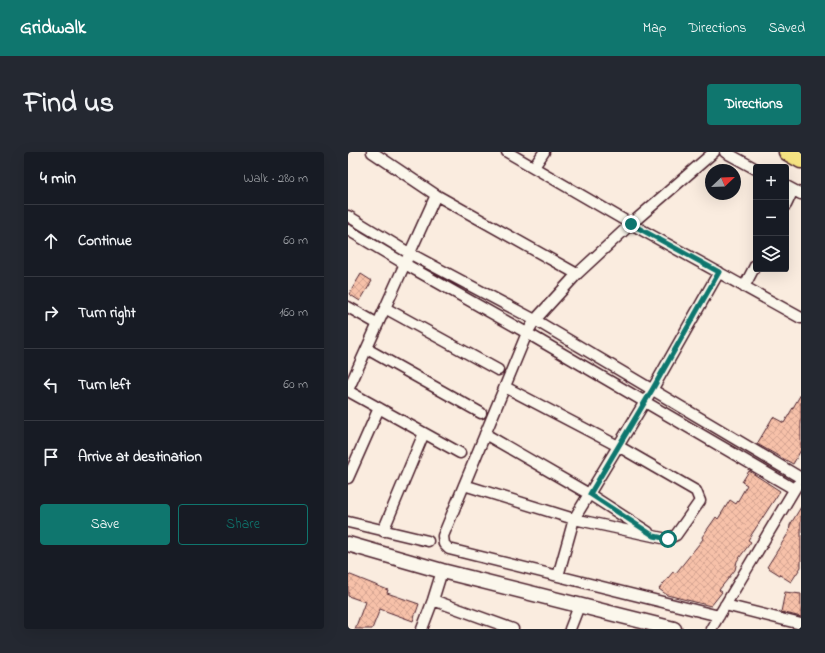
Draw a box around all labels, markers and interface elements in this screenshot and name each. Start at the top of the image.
text: Gridwalk [20,15,86,42]
text: Map [643,18,666,39]
text: Directions [688,18,746,39]
text: Saved [768,18,805,39]
text: Find us [24,84,114,125]
button: Directions [707,84,801,125]
north arrow [705,164,741,200]
map controls [753,164,789,272]
button: + [753,164,789,200]
text: 4 min [40,166,76,191]
text: Walk · 280 m [243,169,308,188]
button: − [753,200,789,236]
route end [622,215,640,233]
icon: ahead [40,230,62,252]
text: Continue [78,230,132,252]
text: 60 m [283,231,308,250]
button: layers [753,236,789,272]
icon: right [40,302,62,324]
text: Turn right [78,302,136,324]
text: 160 m [279,303,308,322]
icon: left [40,374,62,396]
text: Turn left [78,374,131,396]
text: 60 m [283,375,308,394]
icon: arrive [40,446,62,468]
text: Arrive at destination [78,446,202,468]
button: Save [40,504,170,545]
button: Share [178,504,308,545]
route start [659,530,677,548]

